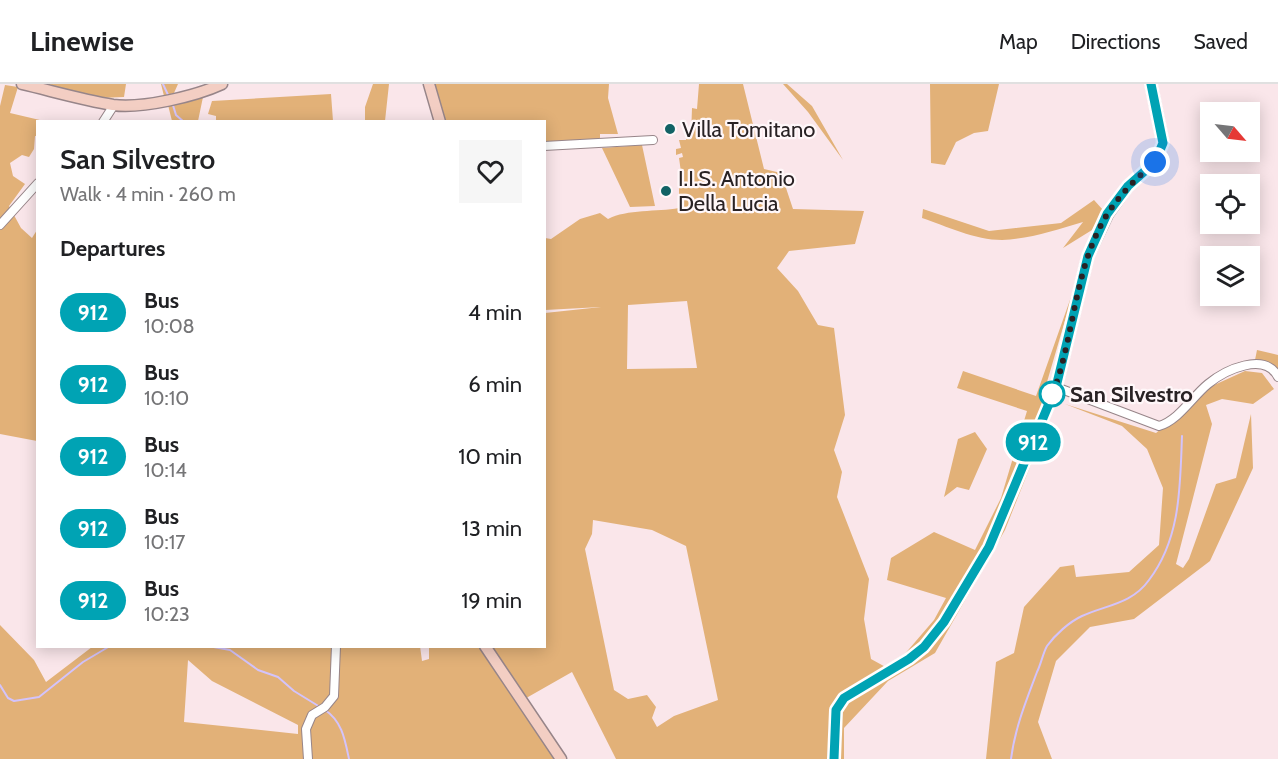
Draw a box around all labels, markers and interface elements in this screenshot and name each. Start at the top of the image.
text: Linewise [30,24,134,58]
text: Map [999,29,1038,54]
text: Directions [1071,29,1160,54]
text: Saved [1193,29,1248,54]
north arrow [1200,102,1260,162]
map controls [1200,102,1260,306]
place label: Villa Tomitano [682,116,815,143]
marker: Villa Tomitano [663,122,677,136]
button: heart [459,140,522,203]
text: San Silvestro [60,142,215,176]
your location [1140,147,1170,177]
place label: I.I.S. Antonio Della Lucia [678,165,795,217]
button: locate [1200,174,1260,234]
text: Walk · 4 min · 260 m [60,182,236,206]
marker: I.I.S. Antonio Della Lucia [659,184,673,198]
text: Departures [60,235,165,262]
button: layers [1200,246,1260,306]
text: Bus [144,287,179,314]
text: 4 min [468,299,522,326]
text: 912 [78,300,108,325]
text: 10:08 [144,314,195,338]
text: Bus [144,359,179,386]
text: 6 min [468,371,522,398]
text: 912 [78,372,108,397]
marker: San Silvestro [1039,381,1065,407]
place label: San Silvestro [1070,381,1193,408]
text: 10:10 [144,386,189,410]
line badge: 912 [998,422,1068,462]
text: 912 [1018,430,1048,455]
text: Bus [144,431,179,458]
text: 10 min [458,443,522,470]
text: 912 [78,444,108,469]
text: 10:14 [144,458,187,482]
text: Bus [144,503,179,530]
text: 13 min [462,515,522,542]
text: 912 [78,516,108,541]
text: 10:17 [144,530,185,554]
text: Bus [144,575,179,602]
text: 19 min [461,587,522,614]
text: 912 [78,588,108,613]
text: 10:23 [144,602,190,626]

